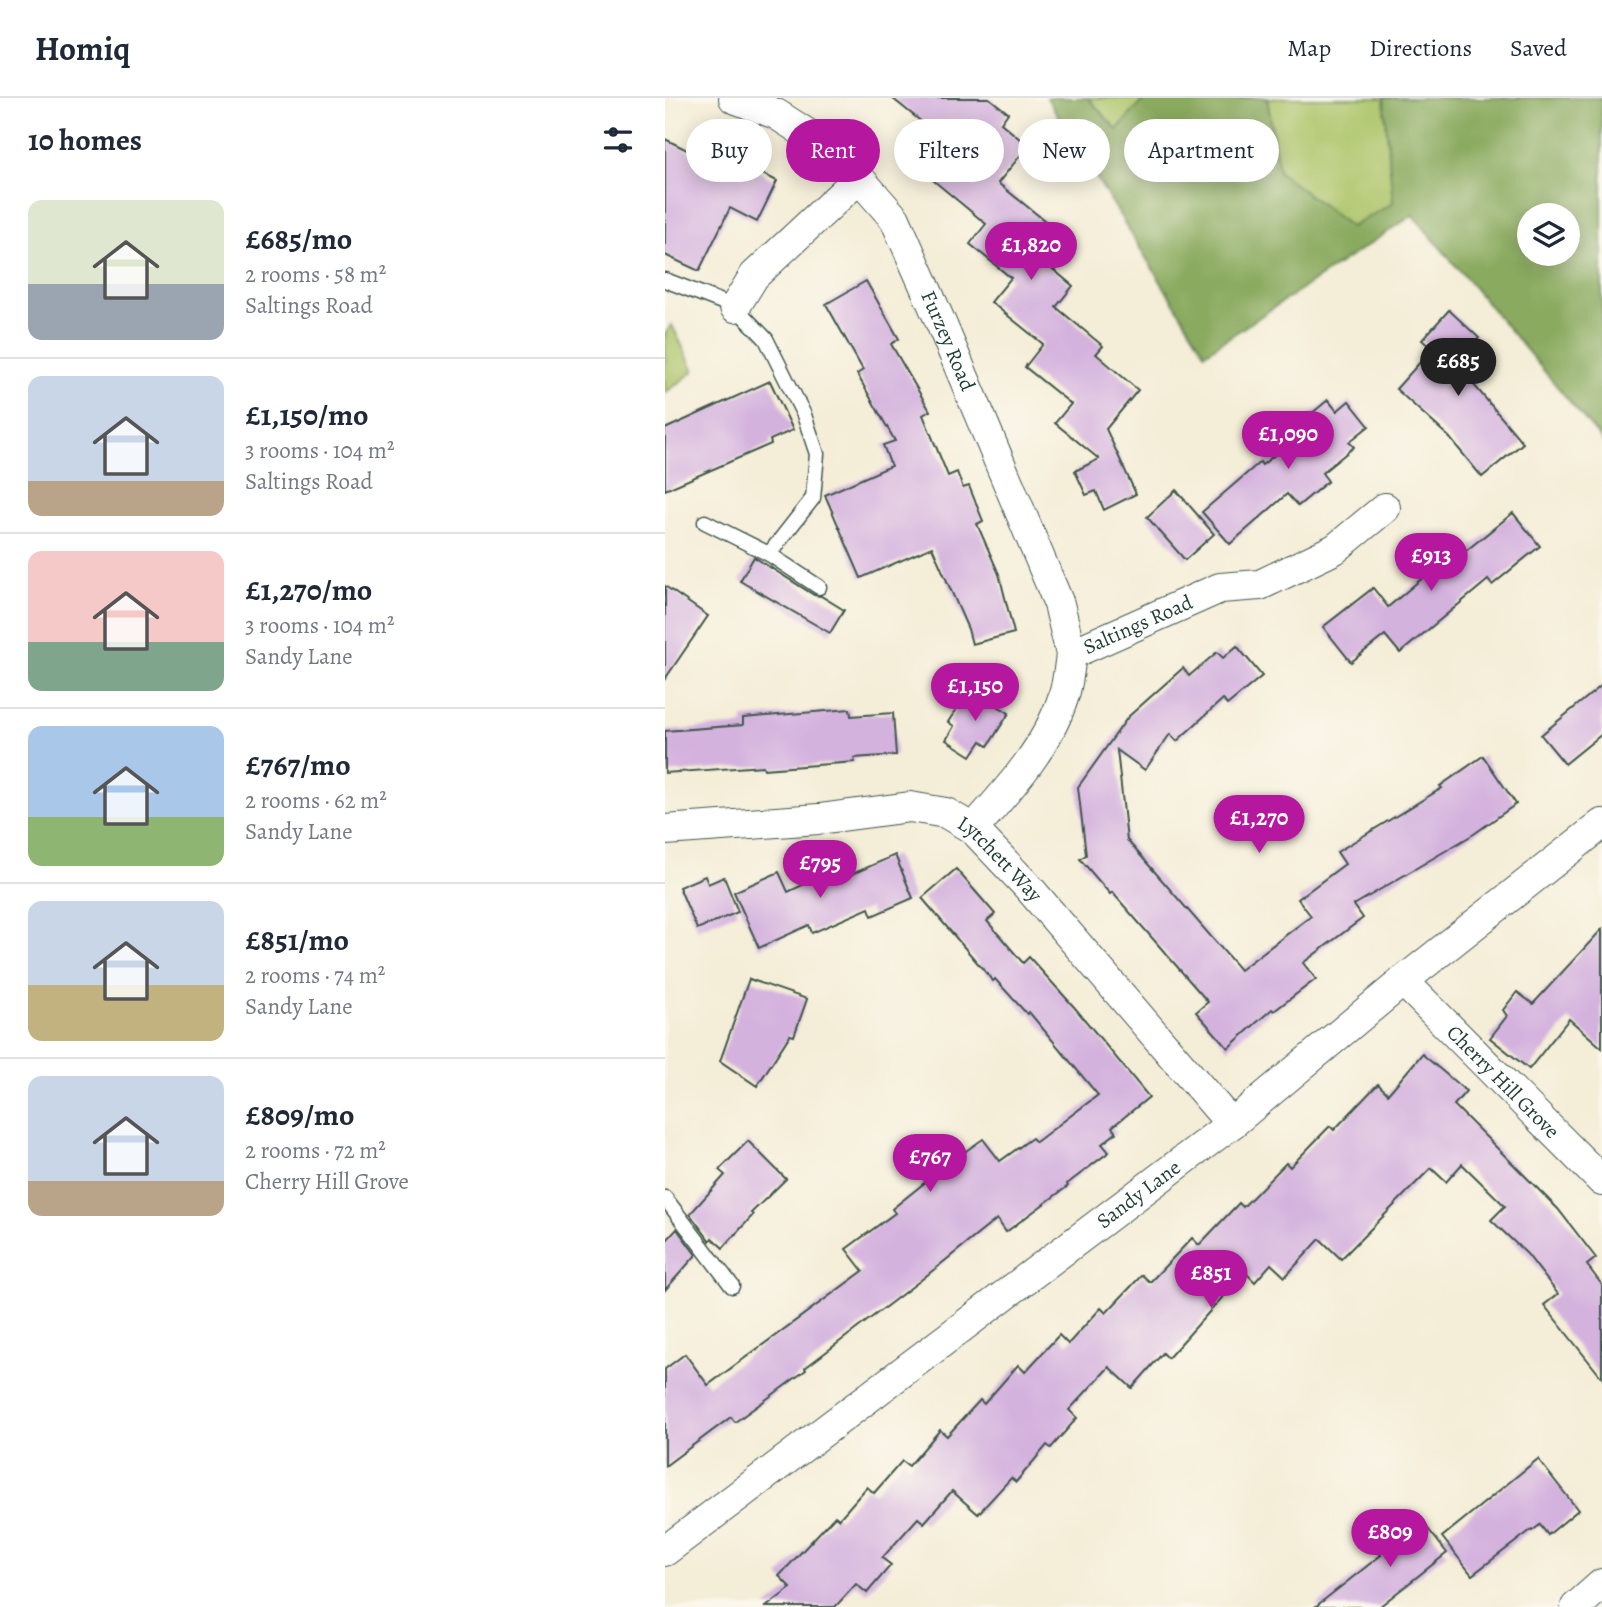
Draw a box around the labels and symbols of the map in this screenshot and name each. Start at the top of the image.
pin: £1,820 [974,222,1088,282]
street label: Furzey Road [914,286,982,396]
pin: £685 [1417,338,1499,398]
pin: £1,090 [1231,412,1345,471]
pin: £913 [1390,533,1472,593]
street label: Saltings Road [1079,588,1198,661]
pin: £1,150 [918,664,1032,723]
pin: £1,270 [1202,796,1316,855]
street label: Lytchett Way [952,809,1049,908]
pin: £795 [779,840,861,900]
street label: Cherry Hill Grove [1440,1019,1566,1145]
pin: £767 [889,1134,971,1194]
street label: Sandy Lane [1091,1153,1186,1235]
pin: £851 [1170,1250,1252,1310]
pin: £809 [1349,1510,1431,1569]

